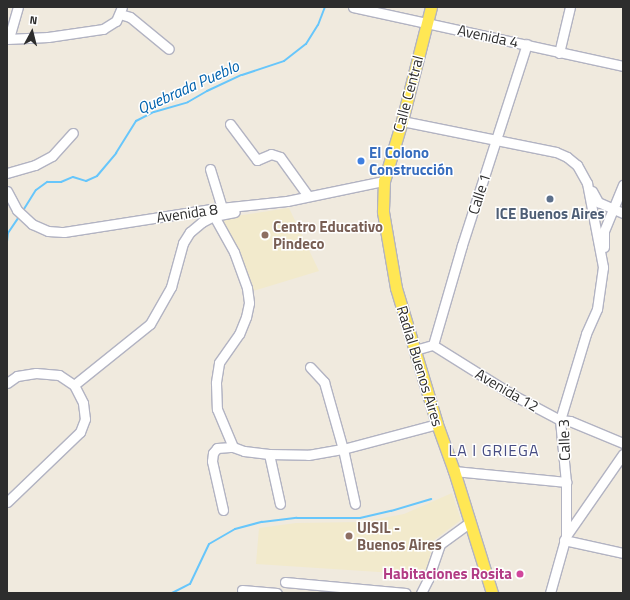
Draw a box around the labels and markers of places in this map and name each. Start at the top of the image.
place label: El Colono Construcción [369,143,453,178]
marker: El Colono Construcción [356,156,366,166]
marker: ICE Buenos Aires [545,194,555,204]
place label: ICE Buenos Aires [496,205,604,223]
place label: Centro Educativo Pindeco [273,217,383,252]
marker: Centro Educativo Pindeco [260,230,270,240]
place label: UISIL - Buenos Aires [357,518,442,553]
marker: UISIL - Buenos Aires [344,531,354,541]
place label: Habitaciones Rosita [383,565,512,583]
marker: Habitaciones Rosita [515,569,525,579]

